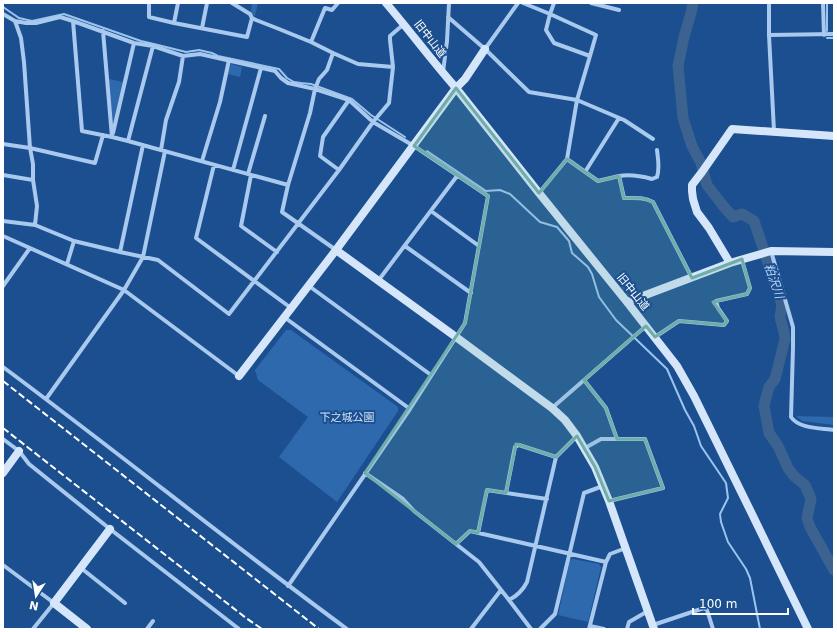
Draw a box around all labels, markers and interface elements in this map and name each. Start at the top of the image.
street label: 旧中山道 [411,18,449,60]
water label: 粕沢川 [762,262,787,302]
street label: 旧中山道 [614,271,652,313]
park label: 下之城公園 [320,411,375,424]
north arrow [16,576,56,616]
scale bar [693,590,788,616]
text: 100 m [699,597,737,611]
text: N [28,598,40,613]

